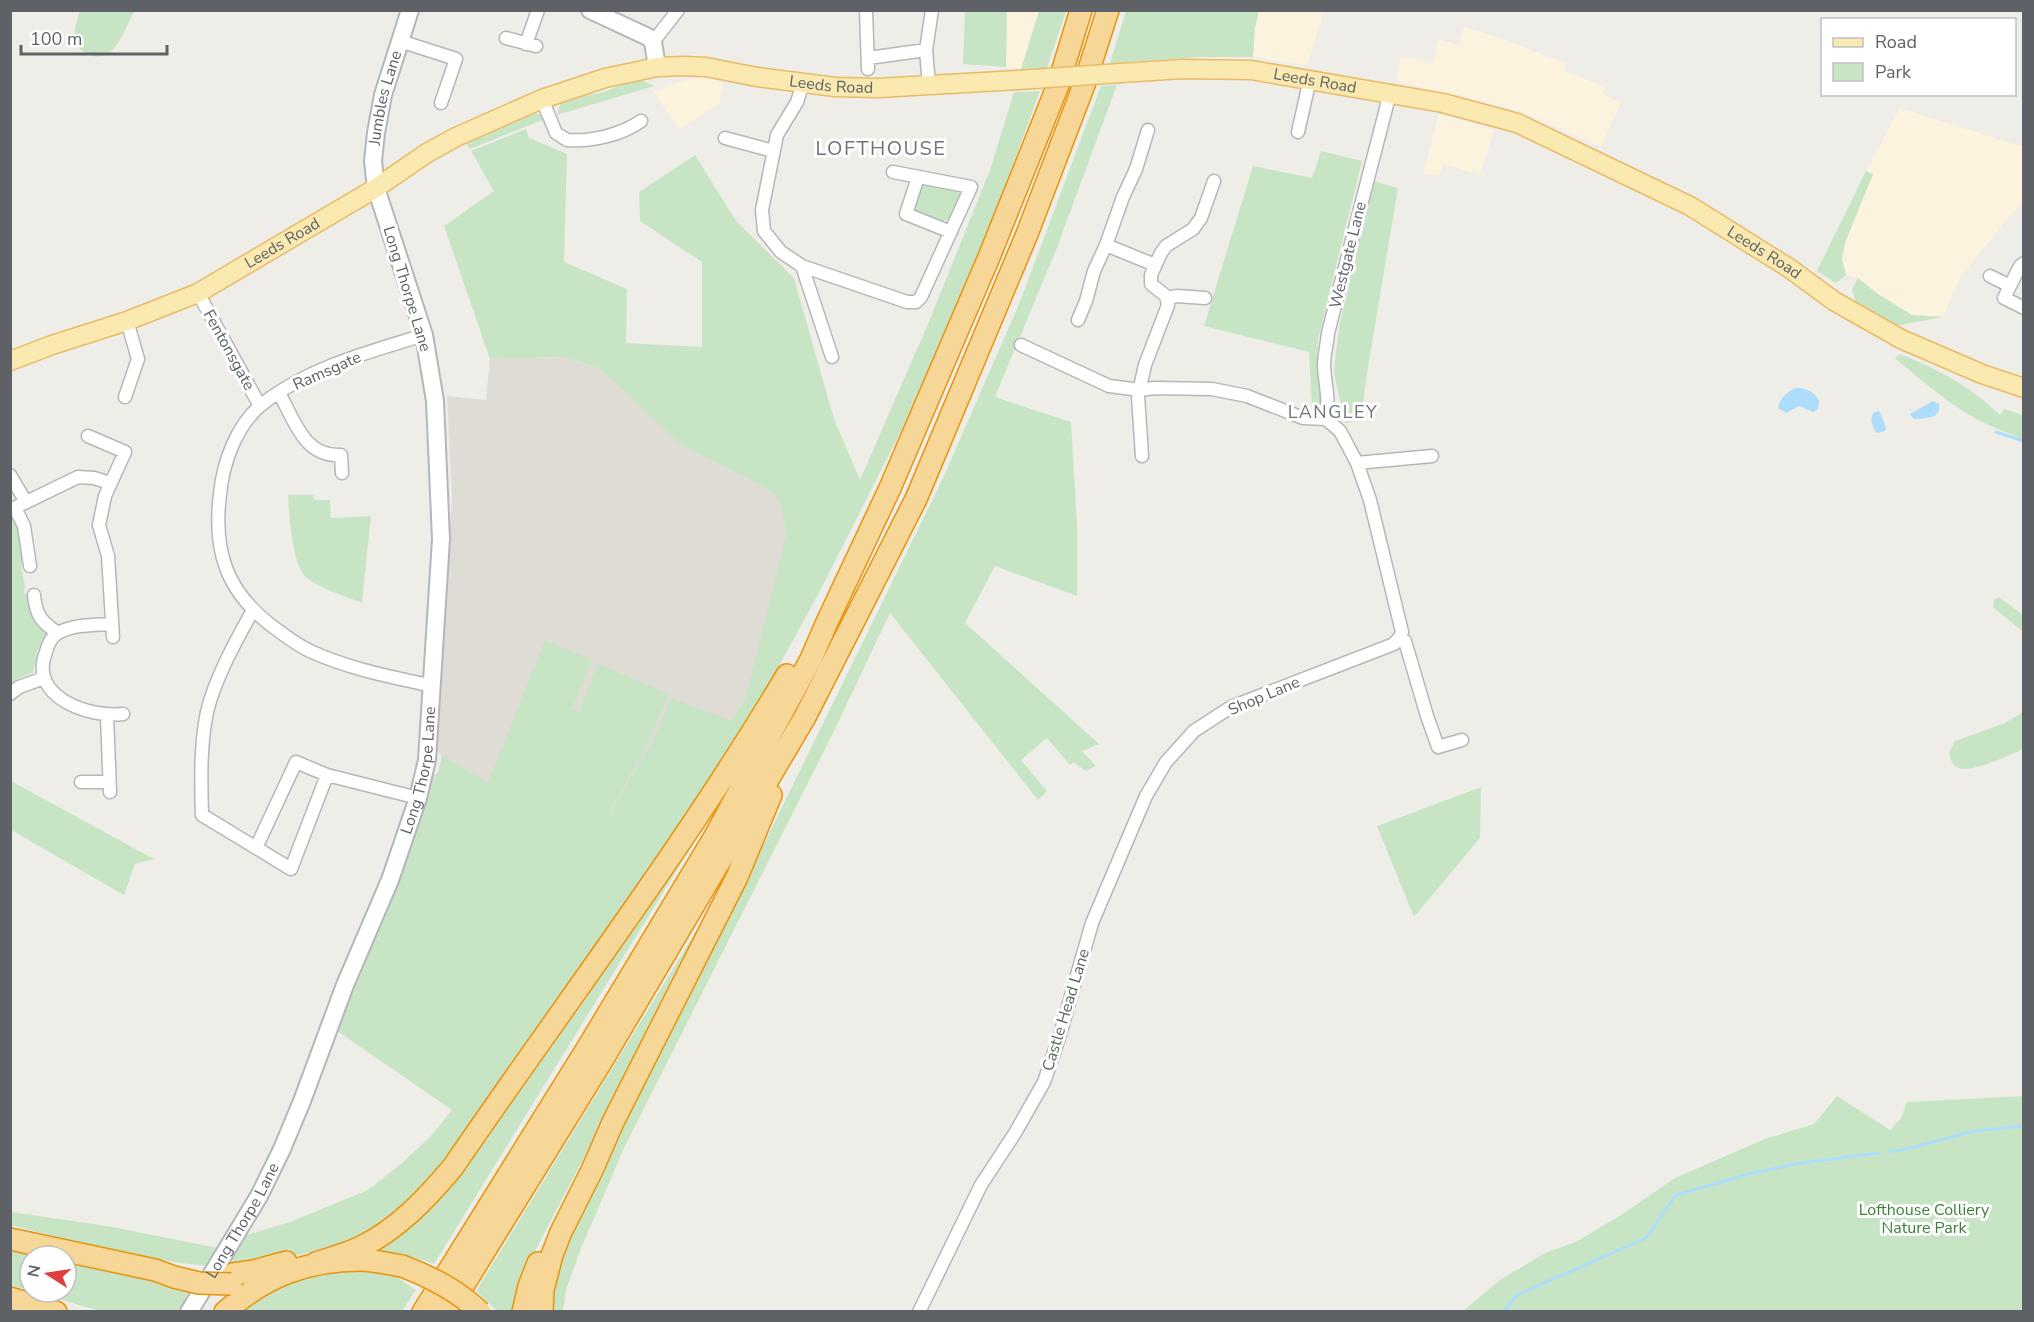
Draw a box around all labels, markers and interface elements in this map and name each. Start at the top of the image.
scale bar [21,18,166,56]
legend [1821,18,2016,96]
text: 100 m [30,27,82,51]
text: Road [1875,30,1917,54]
street label: Jumbles Lane [364,48,407,148]
text: Park [1875,60,1912,84]
street label: Leeds Road [1272,63,1358,99]
street label: Leeds Road [788,70,873,99]
district label: LOFTHOUSE [815,135,947,162]
street label: Westgate Lane [1324,199,1372,311]
street label: Leeds Road [241,212,324,274]
street label: Leeds Road [1723,221,1806,284]
street label: Long Thorpe Lane [377,224,437,354]
street label: Fentonsgate [198,306,260,394]
street label: Ramsgate [289,346,365,396]
district label: LANGLEY [1288,400,1378,424]
street label: Shop Lane [1225,671,1303,721]
street label: Long Thorpe Lane [395,706,441,837]
street label: Castle Head Lane [1037,946,1095,1074]
street label: Long Thorpe Lane [201,1159,285,1283]
park label: Lofthouse Colliery Nature Park [1859,1199,1990,1239]
north arrow [18,1244,78,1304]
text: N [22,1263,46,1279]

